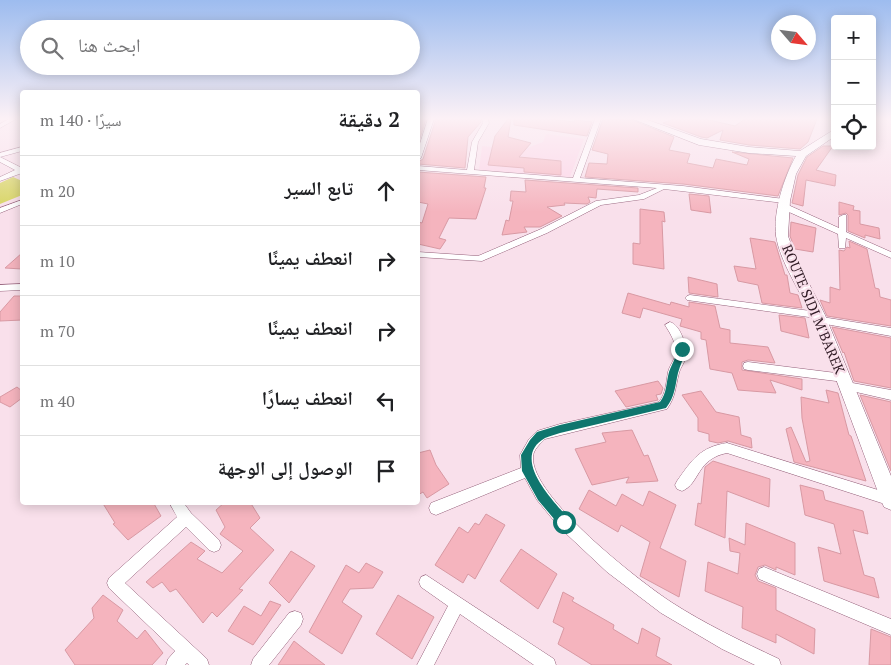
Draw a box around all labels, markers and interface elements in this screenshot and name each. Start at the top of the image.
north arrow [771,15,816,60]
map controls [831,15,876,150]
button: + [831,15,876,60]
search box [20,20,420,75]
text: ابحث هنا [78,32,141,57]
icon: search [38,34,66,62]
button: − [831,60,876,105]
text: 2 دقيقة [338,105,400,133]
button: locate [831,105,876,150]
text: سيرًا · 140 m [40,109,121,131]
text: تابع السير [284,175,353,200]
icon: ahead [372,177,400,205]
text: 20 m [40,180,75,202]
street label: ROUTE SIDI M'BAREK [778,241,850,377]
text: انعطف يمينًا [267,245,353,270]
icon: right [372,247,400,275]
text: 10 m [40,250,75,272]
text: انعطف يمينًا [267,315,353,340]
icon: right [372,317,400,345]
text: 70 m [40,320,75,342]
route end [671,338,694,361]
text: انعطف يسارًا [262,385,353,410]
icon: left [372,387,400,415]
text: 40 m [40,390,75,412]
text: الوصول إلى الوجهة [218,455,353,480]
icon: arrive [372,457,400,485]
route start [553,511,576,534]

